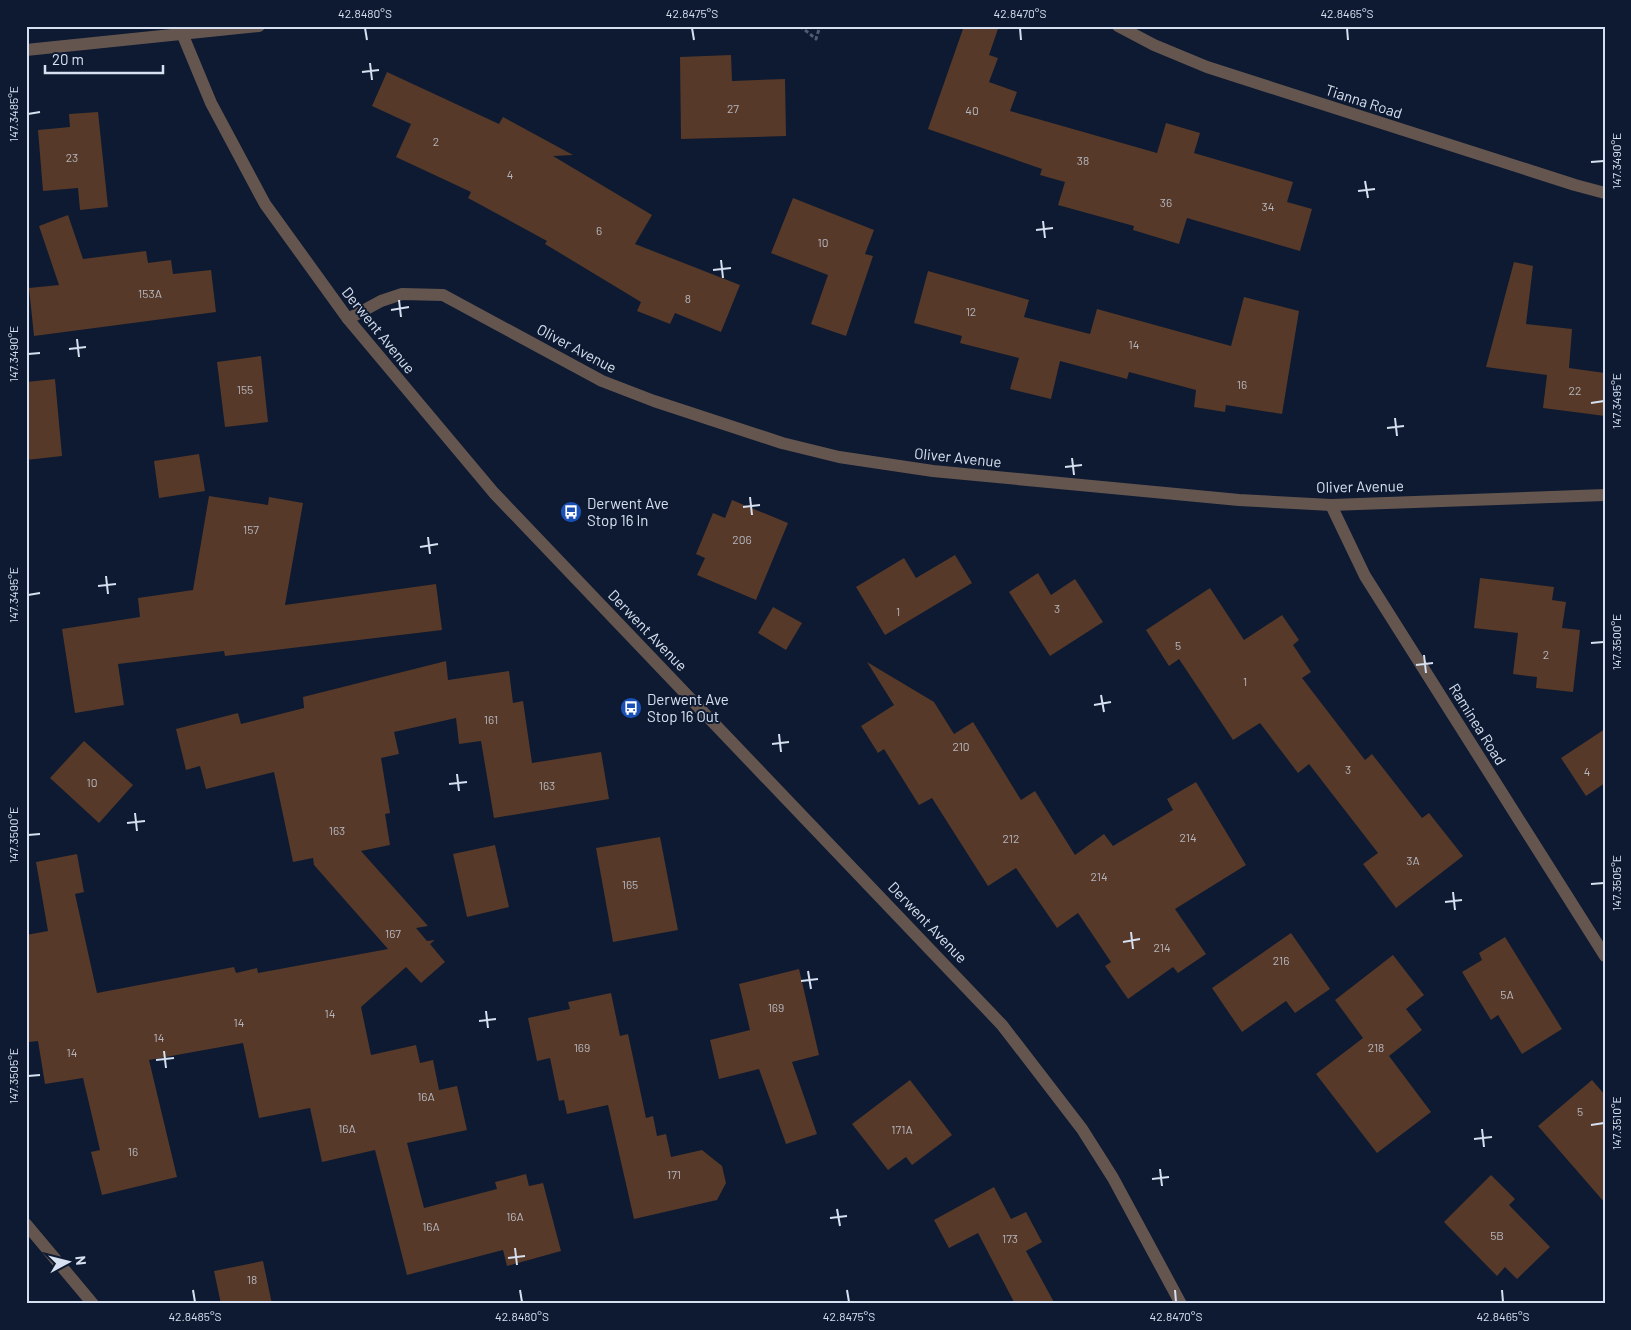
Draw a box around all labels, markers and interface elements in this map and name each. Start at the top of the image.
text: 42.8480°S [338,6,392,20]
text: 42.8475°S [666,6,718,20]
text: 42.8470°S [994,6,1046,20]
text: 42.8465°S [1320,6,1374,20]
scale bar [45,42,162,74]
text: 20 m [52,50,84,68]
street label: Tianna Road [1323,80,1405,122]
text: 147.3485°E [6,86,20,142]
house number: 27 [727,101,739,115]
house number: 40 [965,103,979,117]
text: 147.3490°E [1609,133,1623,189]
house number: 2 [433,134,439,148]
house number: 23 [66,150,78,164]
house number: 38 [1077,153,1089,167]
house number: 4 [507,167,513,181]
house number: 36 [1160,195,1172,209]
house number: 34 [1262,199,1274,213]
house number: 6 [596,223,602,237]
house number: 10 [818,235,828,249]
street label: Derwent Avenue [339,283,419,377]
house number: 153A [138,286,162,300]
house number: 8 [685,291,691,305]
house number: 12 [966,304,976,318]
street label: Oliver Avenue [534,319,620,377]
text: 147.3490°E [6,326,20,382]
house number: 14 [1129,337,1139,351]
text: 147.3495°E [1609,373,1623,429]
house number: 16 [1237,377,1247,391]
house number: 155 [237,382,253,396]
house number: 22 [1569,383,1581,397]
street label: Oliver Avenue [913,443,1003,471]
street label: Oliver Avenue [1316,476,1404,496]
place label: Derwent Ave Stop 16 In [587,494,669,529]
bus stop icon: Derwent Ave Stop 16 In [559,500,583,524]
house number: 157 [243,522,259,536]
house number: 206 [732,532,752,546]
text: 147.3495°E [6,567,20,623]
street label: Derwent Avenue [605,586,691,674]
house number: 3 [1054,601,1060,615]
house number: 1 [896,604,900,618]
text: 147.3500°E [1609,614,1623,670]
house number: 5 [1175,638,1181,652]
house number: 2 [1543,647,1549,661]
house number: 1 [1243,674,1247,688]
street label: Raminea Road [1446,680,1510,768]
place label: Derwent Ave Stop 16 Out [647,690,729,725]
bus stop icon: Derwent Ave Stop 16 Out [619,696,643,720]
house number: 161 [484,712,498,726]
house number: 210 [952,739,970,753]
house number: 3 [1345,762,1351,776]
house number: 4 [1584,764,1590,778]
house number: 10 [87,775,97,789]
house number: 163 [539,778,555,792]
text: 147.3500°E [6,807,20,863]
house number: 163 [329,823,345,837]
house number: 214 [1179,830,1197,844]
house number: 212 [1003,831,1019,845]
house number: 3A [1406,853,1420,867]
text: 147.3505°E [1609,855,1623,911]
house number: 214 [1090,869,1108,883]
house number: 165 [622,877,638,891]
street label: Derwent Avenue [885,878,971,966]
house number: 167 [385,926,401,940]
house number: 214 [1153,940,1171,954]
house number: 216 [1273,953,1289,967]
house number: 5A [1500,987,1514,1001]
house number: 169 [768,1000,784,1014]
house number: 14 [325,1006,335,1020]
house number: 14 [234,1015,244,1029]
house number: 14 [154,1030,164,1044]
house number: 169 [574,1040,590,1054]
house number: 218 [1368,1040,1384,1054]
house number: 14 [67,1045,77,1059]
text: 147.3505°E [6,1048,20,1104]
house number: 16A [417,1089,435,1103]
text: 147.3510°E [1609,1096,1623,1150]
house number: 5 [1577,1104,1583,1118]
house number: 16A [338,1121,356,1135]
house number: 171A [891,1122,913,1136]
house number: 16 [128,1144,138,1158]
house number: 171 [667,1167,681,1181]
house number: 16A [506,1209,524,1223]
house number: 16A [422,1219,440,1233]
house number: 5B [1490,1228,1504,1242]
house number: 173 [1002,1231,1018,1245]
north arrow [42,1238,92,1288]
text: N [72,1255,90,1266]
house number: 18 [247,1272,257,1286]
text: 42.8485°S [168,1309,222,1323]
text: 42.8480°S [495,1309,549,1323]
text: 42.8475°S [823,1309,875,1323]
text: 42.8470°S [1150,1309,1202,1323]
text: 42.8465°S [1476,1309,1530,1323]

